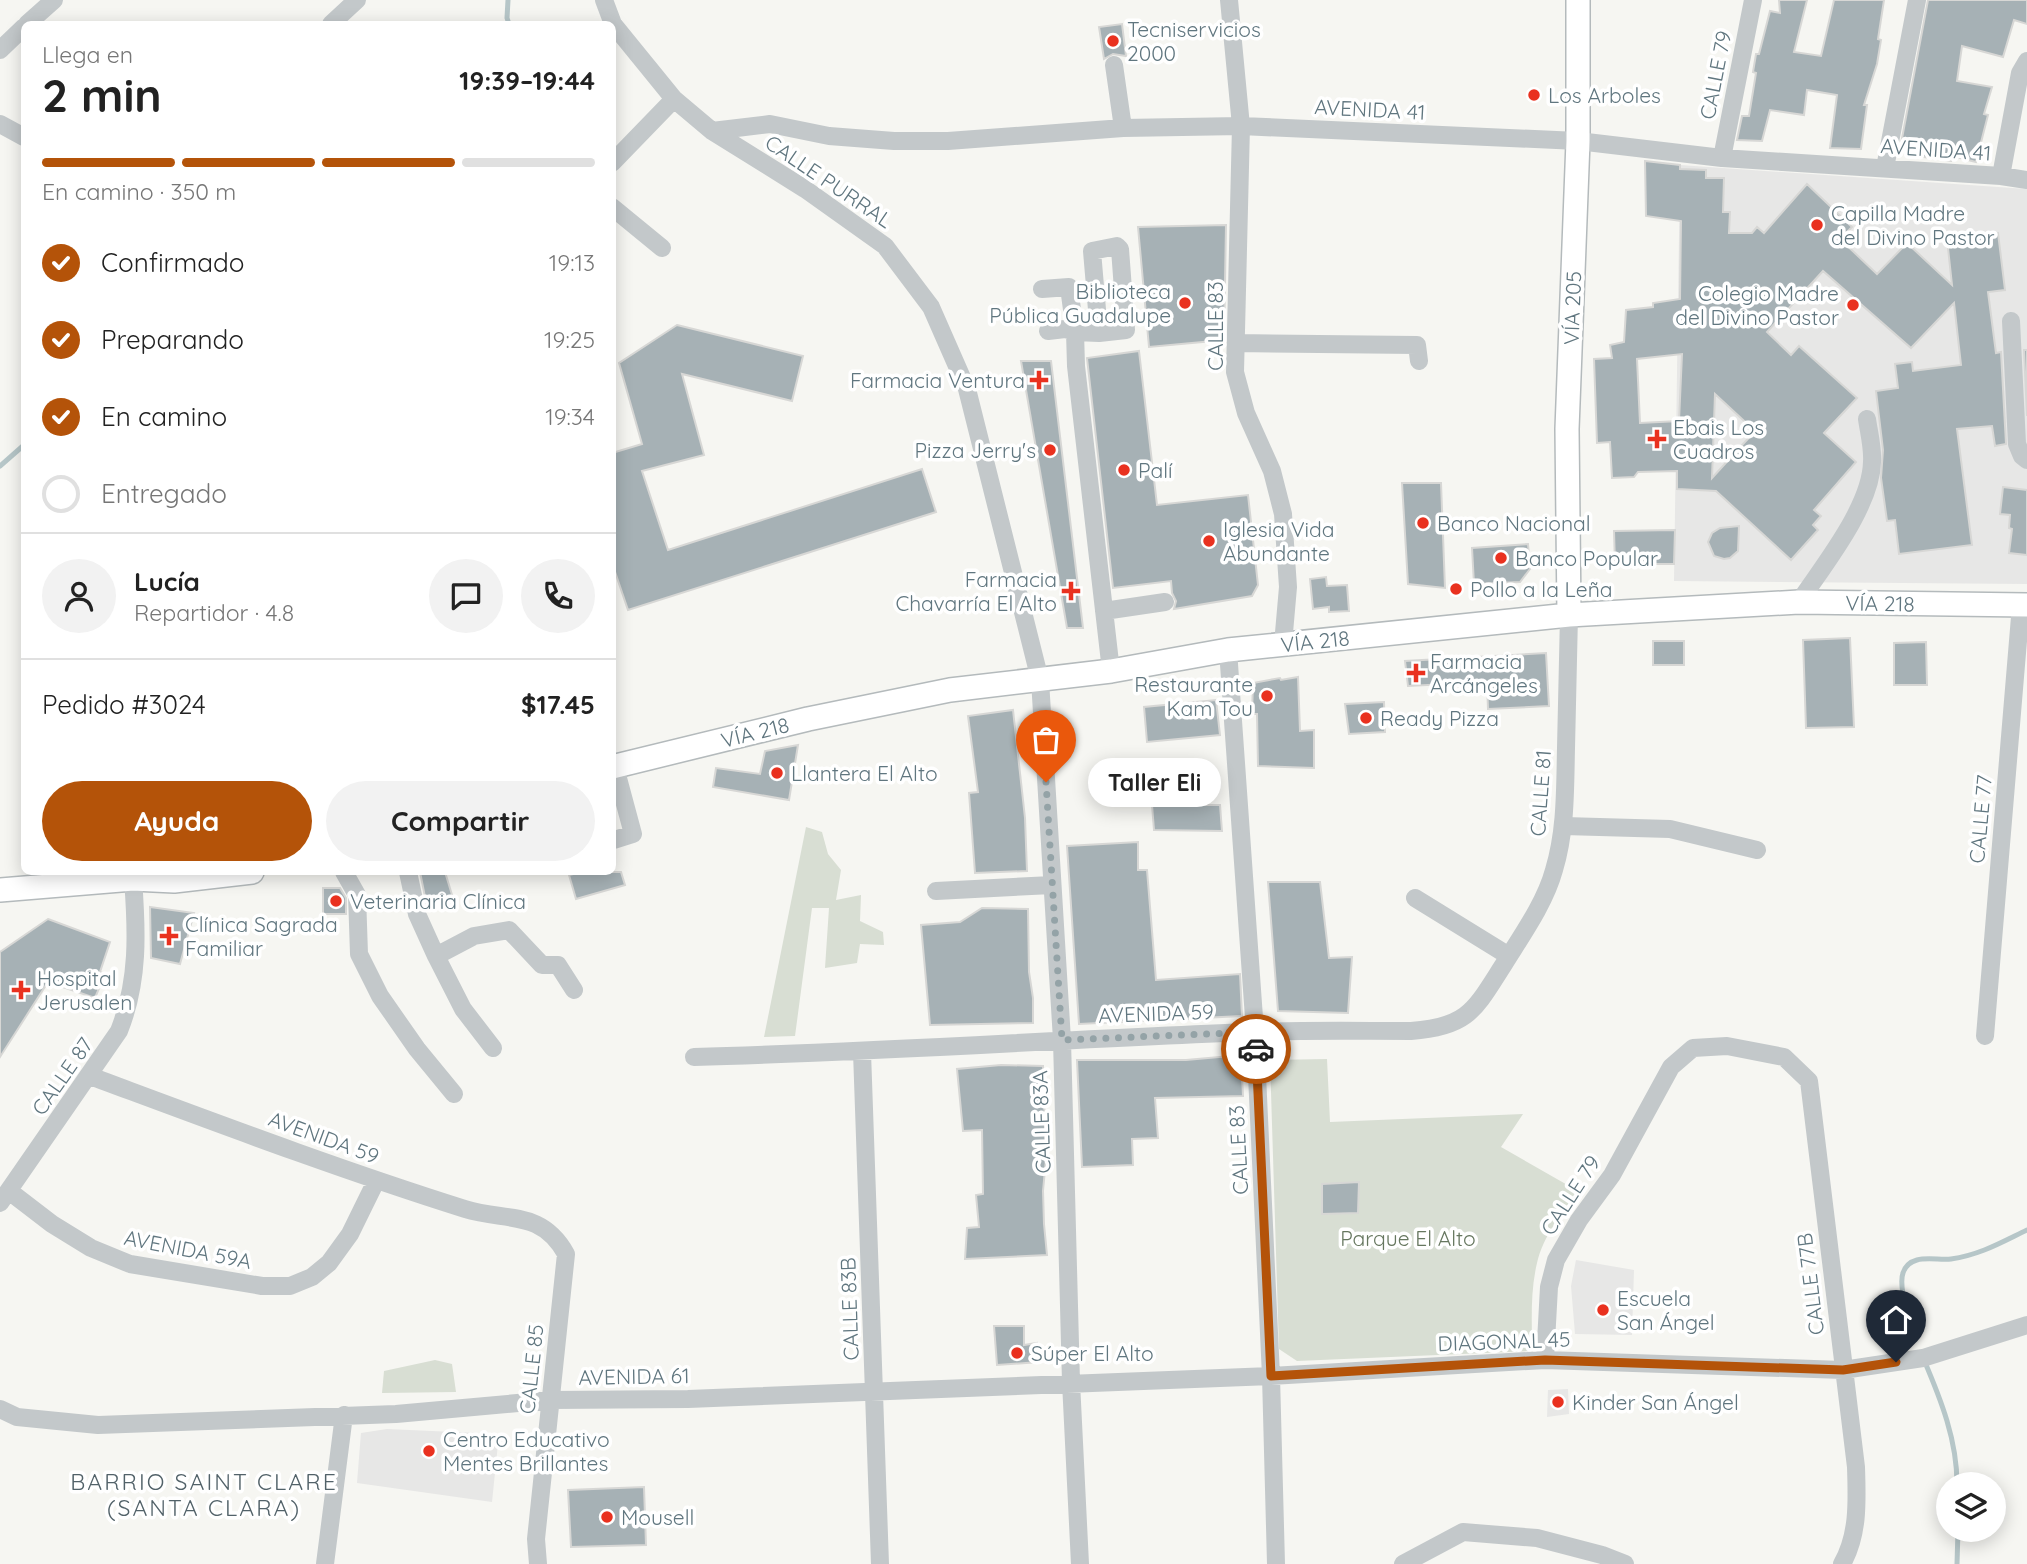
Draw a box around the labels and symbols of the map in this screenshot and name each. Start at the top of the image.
place label: Tecniservicios 2000 [1127,16,1261,66]
street label: CALLE 79 [1694,28,1736,122]
marker: Tecniservicios 2000 [1105,33,1121,49]
place label: Los Arboles [1548,82,1661,108]
marker: Los Arboles [1526,87,1542,103]
street label: AVENIDA 41 [1314,93,1426,125]
street label: CALLE PURRAL [761,129,897,233]
street label: AVENIDA 41 [1880,132,1992,166]
place label: Capilla Madre del Divino Pastor [1831,200,1995,250]
marker: Capilla Madre del Divino Pastor [1809,217,1825,233]
street label: VÍA 205 [1558,271,1586,345]
place label: Biblioteca Pública Guadalupe [989,278,1171,328]
place label: Colegio Madre del Divino Pastor [1675,280,1839,330]
street label: CALLE 83 [1202,281,1228,371]
marker: Biblioteca Pública Guadalupe [1177,295,1193,311]
marker: Colegio Madre del Divino Pastor [1845,297,1861,313]
place label: Farmacia Ventura [850,367,1025,393]
marker: Farmacia Ventura [1031,372,1047,388]
place label: Ebais Los Cuadros [1673,414,1764,464]
marker: Ebais Los Cuadros [1647,429,1667,449]
place label: Pizza Jerry's [915,437,1036,463]
marker: Pizza Jerry's [1042,442,1058,458]
place label: Palí [1138,457,1173,483]
marker: Palí [1116,462,1132,478]
place label: Banco Nacional [1437,510,1591,536]
marker: Banco Nacional [1415,515,1431,531]
place label: Iglesia Vida Abundante [1223,516,1335,566]
marker: Iglesia Vida Abundante [1201,533,1217,549]
place label: Banco Popular [1515,545,1658,571]
marker: Banco Popular [1493,550,1509,566]
place label: Farmacia Chavarría El Alto [895,566,1057,616]
place label: Pollo a la Leña [1470,576,1613,602]
marker: Pollo a la Leña [1448,581,1464,597]
marker: Farmacia Chavarría El Alto [1063,583,1079,599]
street label: VÍA 218 [1845,589,1915,617]
street label: VÍA 218 [1279,624,1351,658]
place label: Farmacia Arcángeles [1430,648,1538,698]
marker: Farmacia Arcángeles [1408,665,1424,681]
place label: Restaurante Kam Tou [1134,671,1253,721]
marker: Restaurante Kam Tou [1259,688,1275,704]
place label: Ready Pizza [1380,705,1499,731]
pin [1016,710,1076,782]
marker: Ready Pizza [1358,710,1374,726]
street label: VÍA 218 [718,711,792,753]
street label: CALLE 81 [1524,749,1556,837]
callout: Taller Eli [1088,758,1221,806]
place label: Llantera El Alto [791,760,938,786]
marker: Llantera El Alto [769,765,785,781]
street label: CALLE 77 [1963,773,1997,864]
place label: Veterinaria Clínica [350,888,526,914]
marker: Veterinaria Clínica [328,893,344,909]
place label: Clínica Sagrada Familiar [185,911,338,961]
marker: Clínica Sagrada Familiar [159,926,179,946]
place label: Hospital Jerusalen [37,965,132,1015]
marker: Hospital Jerusalen [11,980,31,1000]
street label: AVENIDA 59 [1098,998,1214,1028]
courier [1221,1014,1291,1084]
street label: CALLE 87 [26,1032,98,1120]
street label: CALLE 83A [1026,1070,1056,1174]
street label: AVENIDA 59 [265,1105,383,1169]
street label: CALLE 83 [1223,1105,1253,1195]
street label: CALLE 79 [1535,1150,1605,1240]
street label: AVENIDA 59A [122,1224,254,1274]
park label: Parque El Alto [1340,1225,1476,1251]
street label: CALLE 77B [1791,1232,1829,1336]
street label: CALLE 83B [834,1257,864,1361]
place label: Escuela San Ángel [1617,1285,1715,1335]
pin [1866,1290,1926,1362]
marker: Escuela San Ángel [1595,1302,1611,1318]
street label: CALLE 85 [513,1323,549,1415]
street label: DIAGONAL 45 [1437,1326,1571,1356]
place label: Súper El Alto [1031,1340,1154,1366]
marker: Súper El Alto [1009,1345,1025,1361]
street label: AVENIDA 61 [578,1362,690,1390]
place label: Kinder San Ángel [1572,1389,1739,1415]
marker: Kinder San Ángel [1550,1394,1566,1410]
place label: Centro Educativo Mentes Brillantes [443,1426,610,1476]
marker: Centro Educativo Mentes Brillantes [421,1443,437,1459]
district label: BARRIO SAINT CLARE (SANTA CLARA) [70,1467,338,1522]
place label: Mousell [621,1504,694,1530]
marker: Mousell [599,1509,615,1525]

